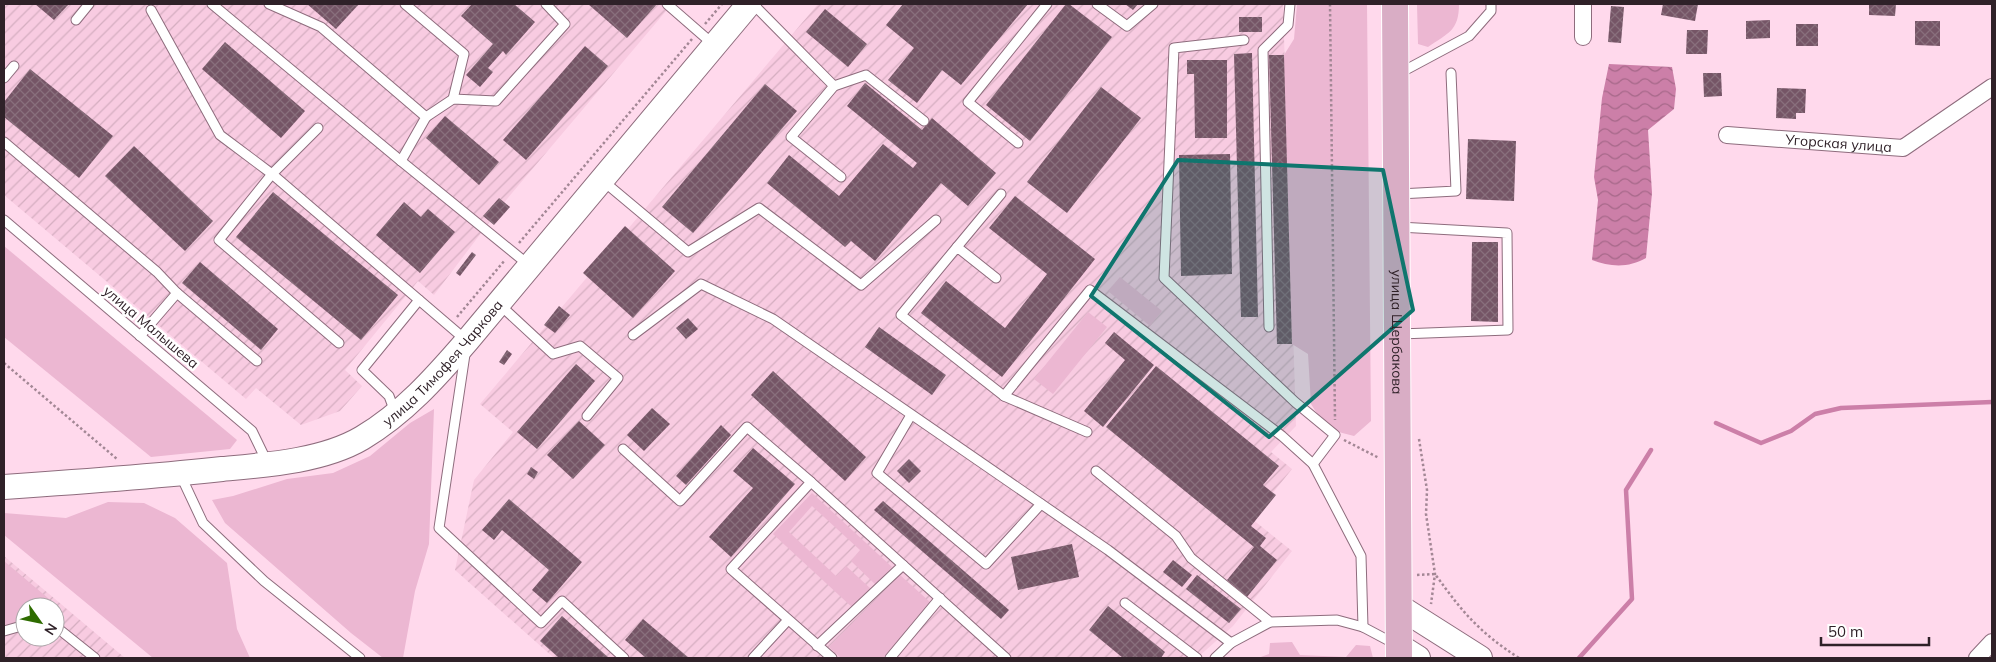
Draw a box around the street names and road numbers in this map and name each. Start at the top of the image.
street label: Угорская улица [1784,130,1893,156]
street label: улица Щербакова [1388,269,1406,395]
street label: улица Малышева [100,282,202,372]
street label: улица Тимофея Чаркова [379,296,506,430]

